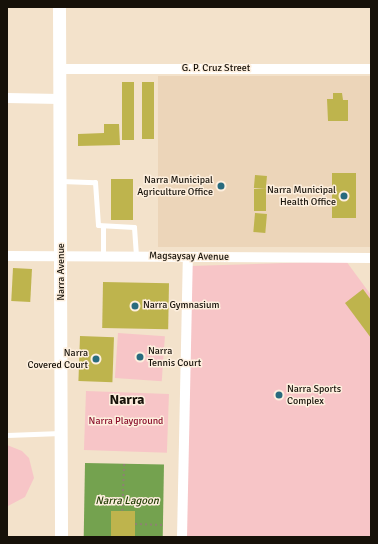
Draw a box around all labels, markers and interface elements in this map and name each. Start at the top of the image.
street label: G. P. Cruz Street [182,63,250,75]
place label: Narra Municipal Agriculture Office [137,174,213,198]
marker: Narra Municipal Agriculture Office [216,181,226,191]
place label: Narra Municipal Health Office [267,184,336,208]
marker: Narra Municipal Health Office [339,191,349,201]
street label: Narra Avenue [56,243,68,301]
street label: Magsaysay Avenue [149,250,229,264]
place label: Narra Gymnasium [143,300,220,312]
marker: Narra Gymnasium [130,301,140,311]
place label: Narra Tennis Court [148,345,201,368]
place label: Narra Covered Court [27,347,88,370]
marker: Narra Tennis Court [135,352,145,362]
marker: Narra Covered Court [91,354,101,364]
place label: Narra Sports Complex [287,383,341,406]
marker: Narra Sports Complex [274,390,284,400]
district label: Narra [109,392,145,408]
park label: Narra Playground [89,416,163,428]
water label: Narra Lagoon [95,494,159,508]

